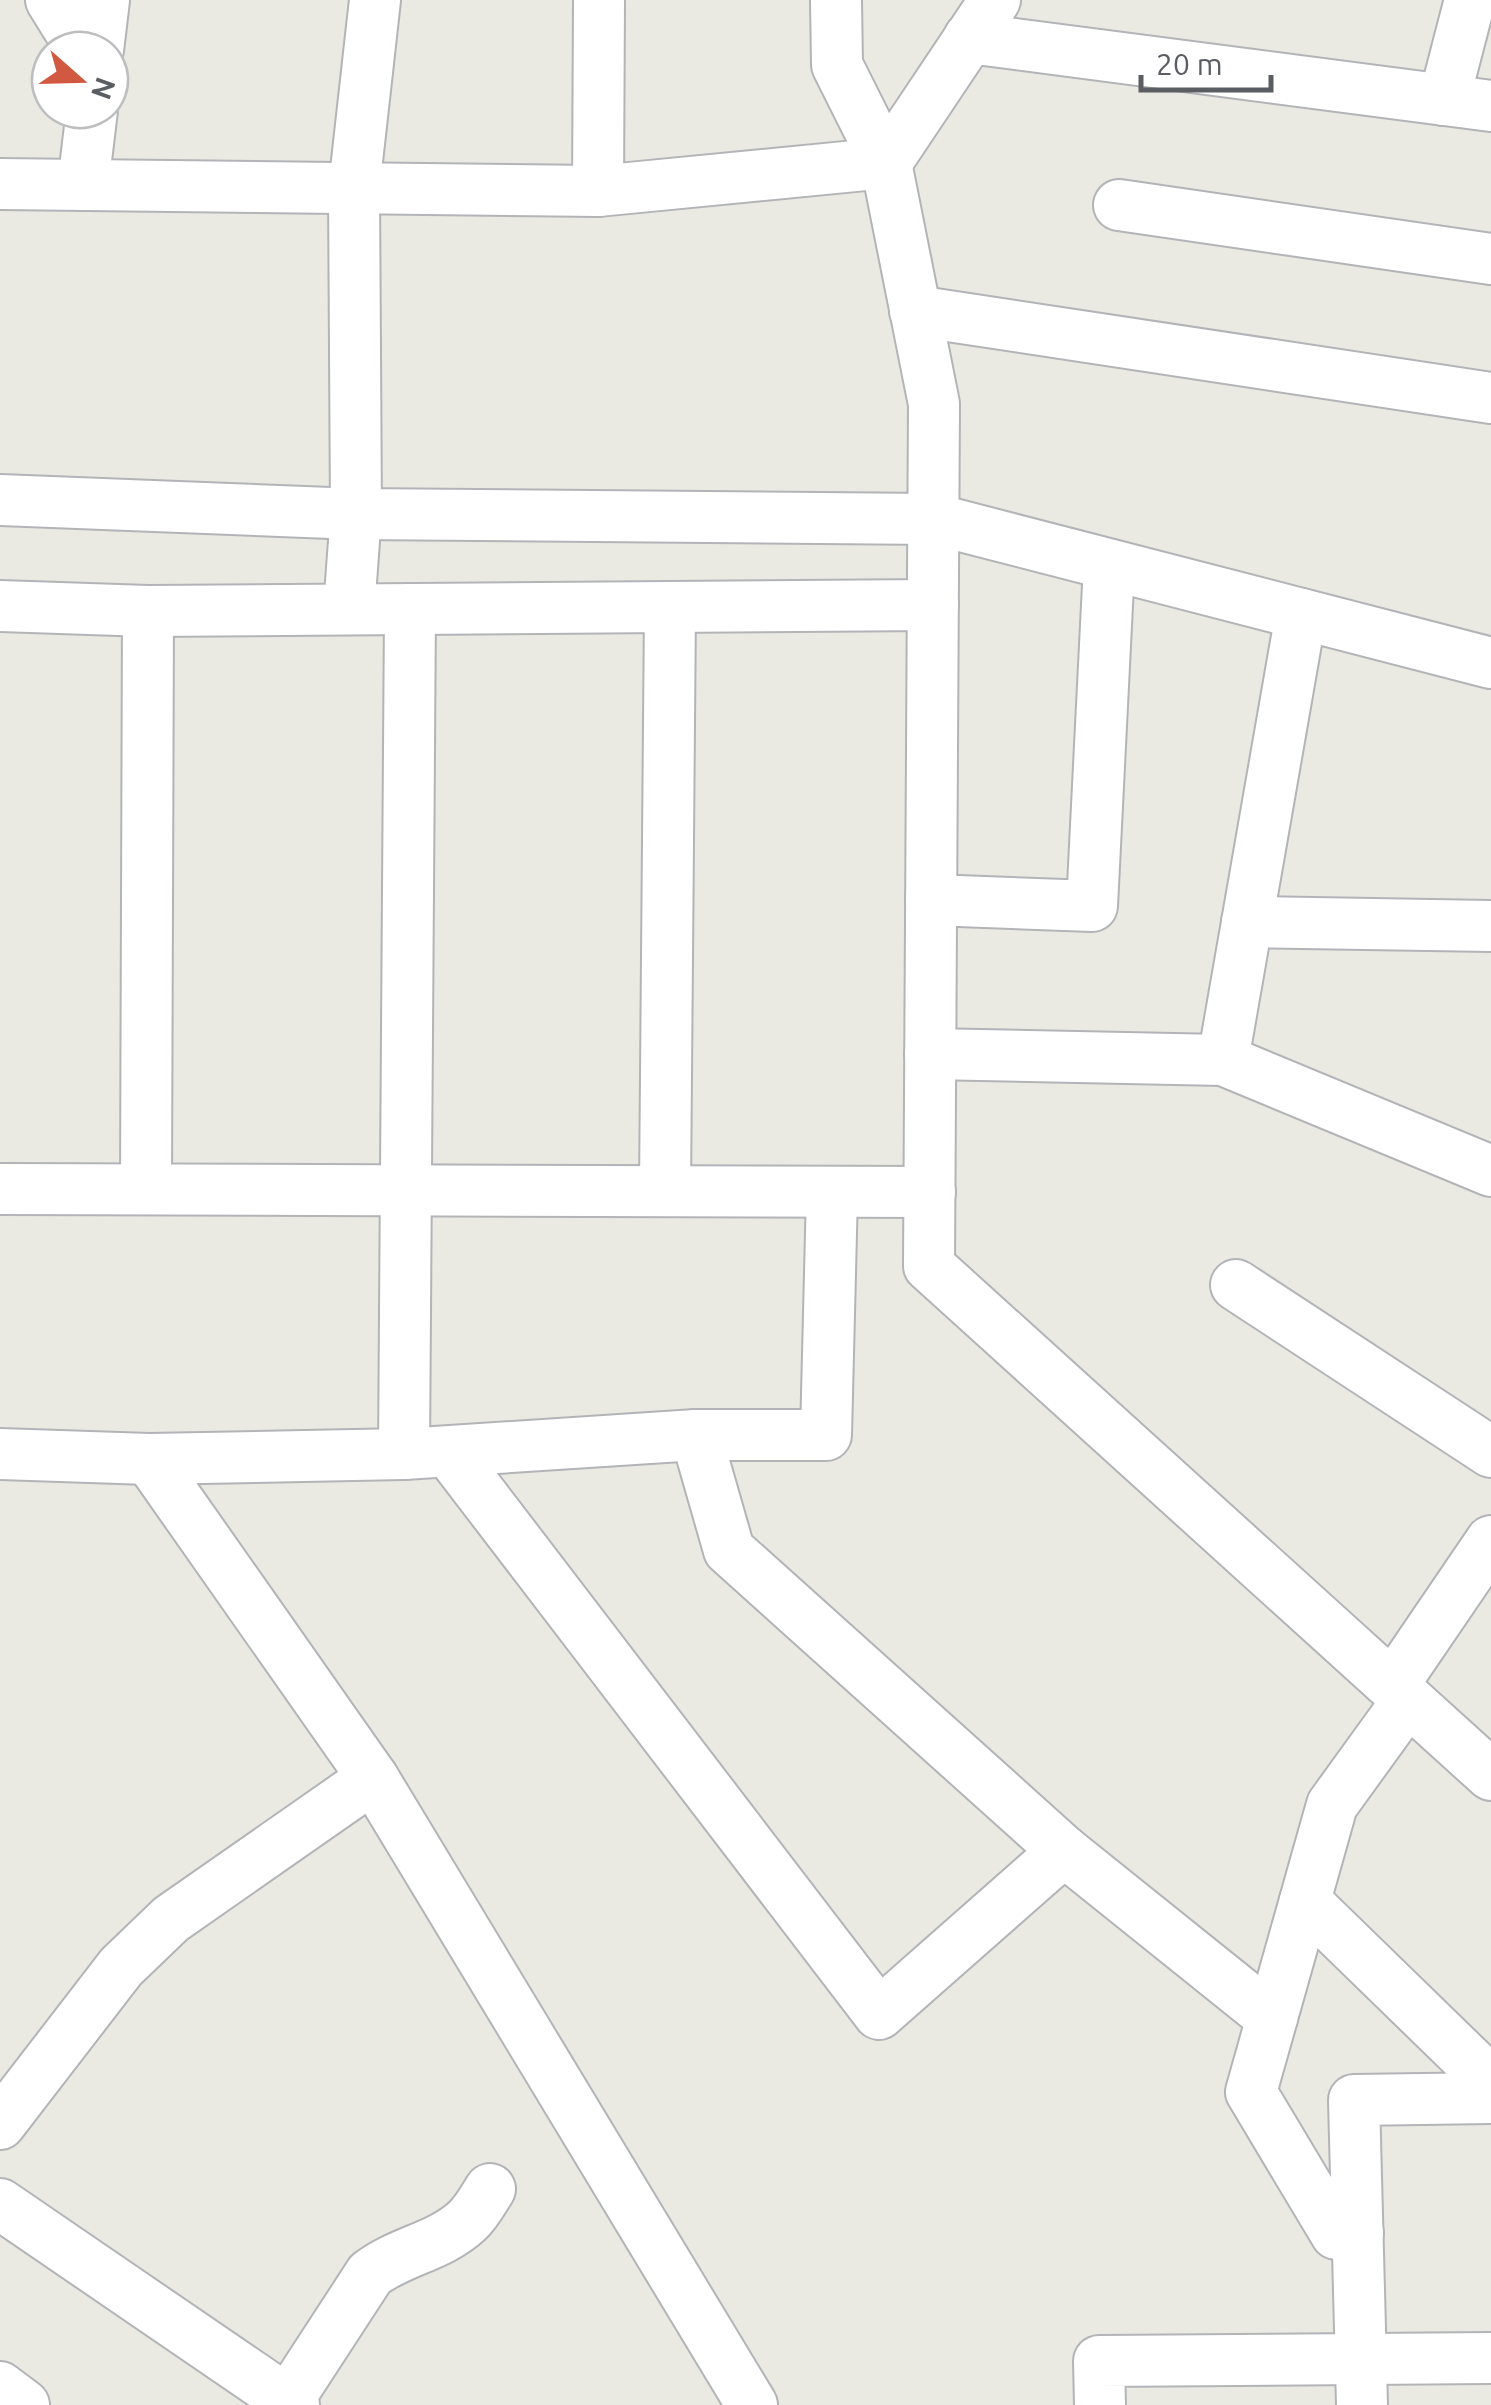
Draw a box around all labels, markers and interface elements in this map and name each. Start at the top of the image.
north arrow [30,30,130,130]
scale bar [1141,30,1271,92]
text: 20 m [1156,47,1223,81]
text: N [86,74,122,104]

